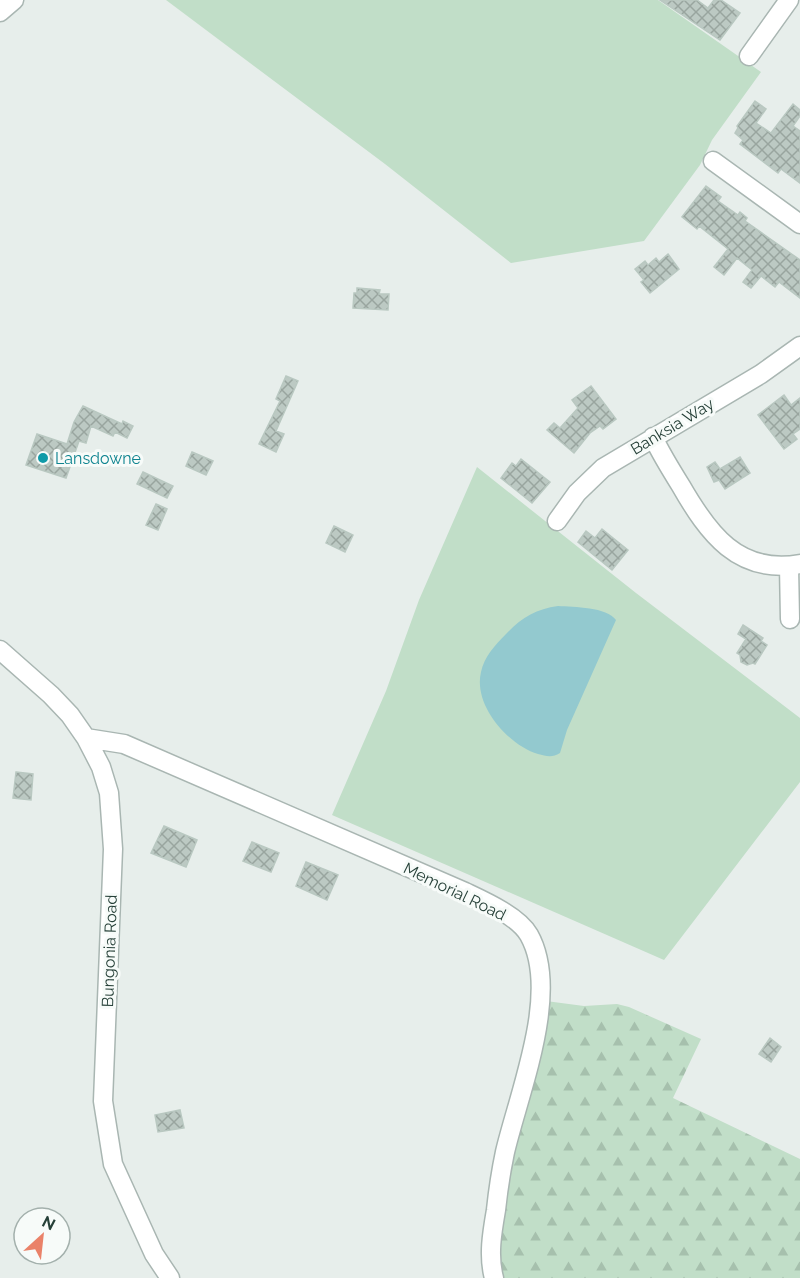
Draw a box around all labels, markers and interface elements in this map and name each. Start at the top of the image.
street label: Banksia Way [627,394,718,459]
place label: Lansdowne [55,449,141,468]
marker: Lansdowne [36,451,50,465]
street label: Memorial Road [400,858,509,924]
street label: Bungonia Road [98,894,121,1008]
north arrow [12,1206,72,1266]
text: N [39,1212,58,1234]

